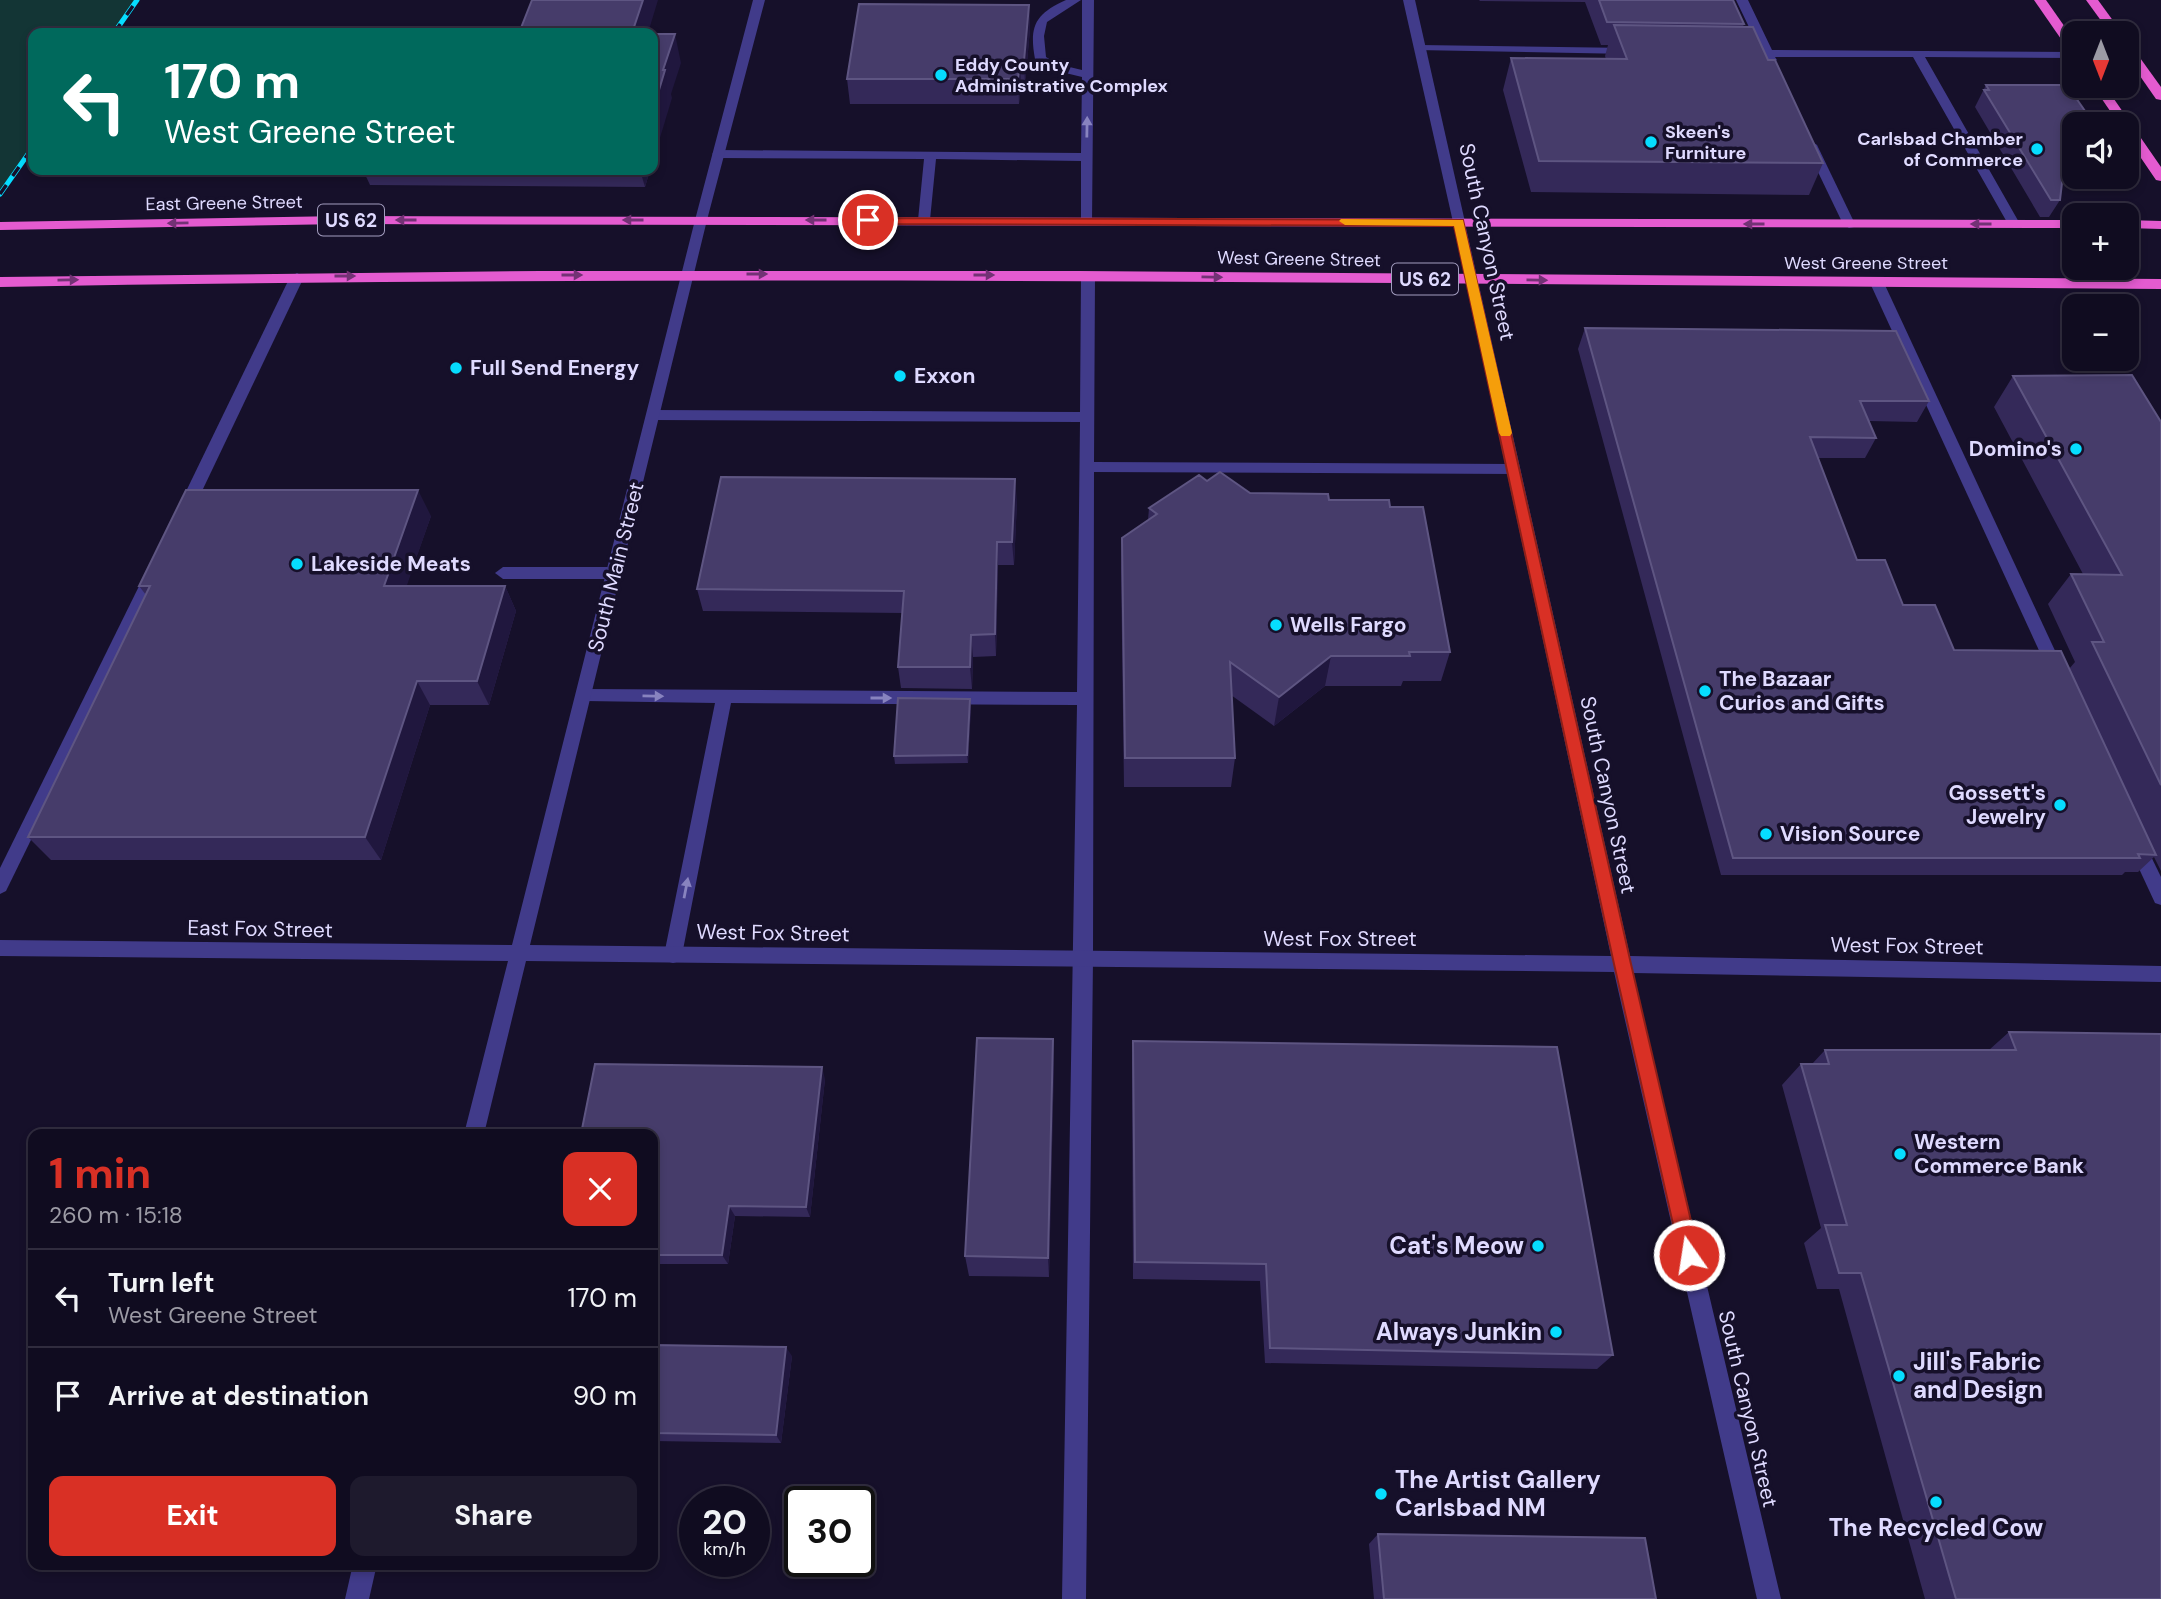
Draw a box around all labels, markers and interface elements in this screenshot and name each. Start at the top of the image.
north arrow [2062,21,2138,98]
map controls [2062,21,2139,371]
text: 170 m [164,49,300,113]
place label: Eddy County Administrative Complex [955,53,1168,98]
icon: left [49,56,140,147]
marker: Eddy County Administrative Complex [933,67,949,83]
text: West Greene Street [164,111,456,153]
button: sound [2062,112,2139,189]
one-way arrow [1081,116,1093,138]
place label: Skeen's Furniture [1665,120,1747,165]
place label: Carlsbad Chamber of Commerce [1857,127,2023,172]
marker: Skeen's Furniture [1643,134,1659,150]
street label: South Canyon Street [1452,141,1522,343]
marker: Carlsbad Chamber of Commerce [2029,141,2045,157]
street label: East Greene Street [145,190,303,216]
pin [838,190,898,250]
icon: arrive [849,201,887,239]
button: + [2062,203,2139,280]
road number: US 62 [318,204,384,235]
one-way arrow [394,214,416,226]
one-way arrow [622,214,644,226]
one-way arrow [804,214,826,226]
one-way arrow [167,218,189,229]
one-way arrow [1742,218,1764,230]
one-way arrow [1970,218,1992,230]
street label: West Greene Street [1217,246,1381,272]
street label: West Greene Street [1784,251,1948,275]
road number: US 62 [1392,264,1458,294]
one-way arrow [746,268,768,280]
one-way arrow [561,269,583,281]
one-way arrow [973,269,995,281]
one-way arrow [334,270,356,282]
one-way arrow [1201,271,1223,283]
one-way arrow [57,274,79,286]
one-way arrow [1526,274,1548,286]
button: − [2062,294,2139,371]
place label: Full Send Energy [470,354,639,382]
marker: Full Send Energy [448,360,464,376]
place label: Exxon [914,362,975,390]
marker: Exxon [892,368,908,384]
place label: Domino's [1969,435,2062,463]
marker: Domino's [2068,441,2084,457]
street label: South Main Street [581,479,651,655]
place label: Lakeside Meats [311,550,471,578]
marker: Lakeside Meats [289,556,305,572]
place label: Wells Fargo [1290,611,1407,639]
marker: Wells Fargo [1268,617,1284,633]
place label: The Bazaar Curios and Gifts [1719,665,1885,717]
marker: The Bazaar Curios and Gifts [1697,683,1713,699]
one-way arrow [642,690,664,702]
one-way arrow [870,692,892,704]
street label: South Canyon Street [1573,694,1643,896]
place label: Gossett's Jewelry [1949,779,2046,831]
marker: Gossett's Jewelry [2052,797,2068,813]
place label: Vision Source [1780,820,1920,848]
marker: Vision Source [1758,826,1774,842]
one-way arrow [681,877,692,899]
street label: East Fox Street [187,914,333,944]
street label: West Fox Street [696,918,850,948]
street label: West Fox Street [1263,925,1417,953]
street label: West Fox Street [1830,931,1984,961]
place label: Western Commerce Bank [1914,1128,2084,1180]
text: 1 min [49,1146,151,1201]
marker: Western Commerce Bank [1892,1146,1908,1162]
button: close [563,1152,637,1226]
text: 260 m · 15:18 [49,1200,183,1230]
position arrow [1652,1218,1726,1292]
place label: Cat's Meow [1389,1230,1524,1261]
marker: Cat's Meow [1530,1238,1546,1254]
text: Turn left [108,1266,215,1300]
icon: left [49,1279,87,1317]
text: 170 m [568,1281,637,1315]
text: West Greene Street [108,1300,318,1330]
street label: South Canyon Street [1712,1308,1784,1510]
place label: Always Junkin [1376,1316,1542,1347]
marker: Always Junkin [1548,1324,1564,1340]
place label: Jill's Fabric and Design [1913,1346,2043,1405]
marker: Jill's Fabric and Design [1891,1368,1907,1384]
icon: arrive [49,1377,87,1415]
text: Arrive at destination [108,1379,369,1413]
text: 90 m [573,1379,637,1413]
place label: The Artist Gallery Carlsbad NM [1395,1464,1601,1523]
button: Exit [49,1476,336,1556]
button: Share [350,1476,637,1556]
speed limit sign: 30 [784,1486,875,1577]
marker: The Artist Gallery Carlsbad NM [1373,1486,1389,1502]
marker: The Recycled Cow [1928,1494,1944,1510]
text: 20 [702,1499,747,1545]
place label: The Recycled Cow [1829,1512,2044,1543]
text: km/h [703,1537,746,1561]

